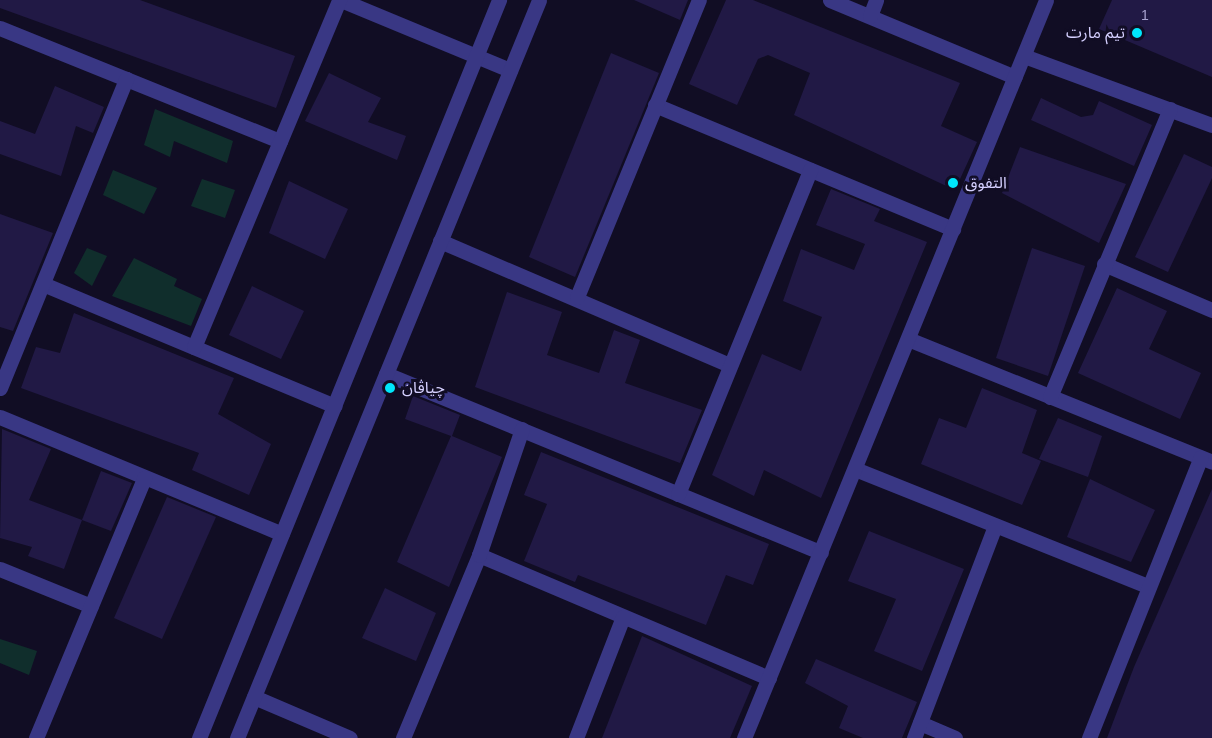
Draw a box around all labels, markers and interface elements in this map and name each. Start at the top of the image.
house number: 1 [1141,7,1149,23]
place label: تيم مارت [1066,23,1125,43]
marker: تيم مارت [1130,26,1144,40]
place label: التفوق [965,173,1007,193]
marker: التفوق [946,176,960,190]
place label: چياڤان [402,378,445,398]
marker: چياڤان [383,381,397,395]

